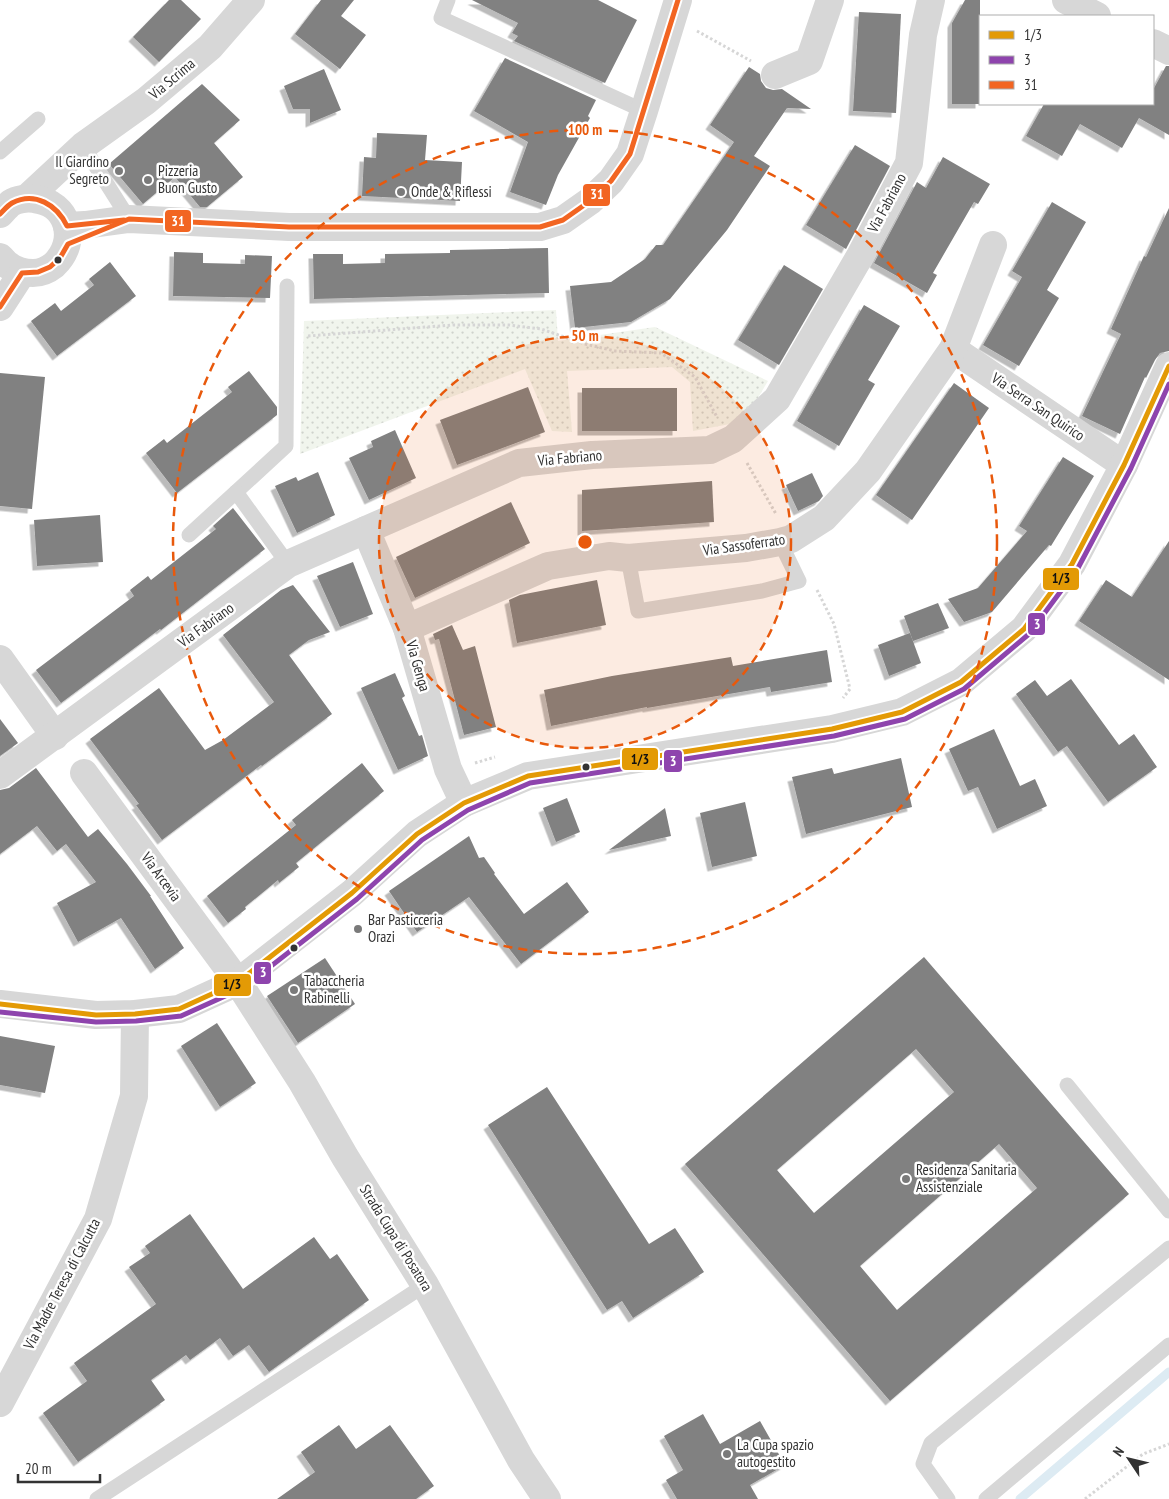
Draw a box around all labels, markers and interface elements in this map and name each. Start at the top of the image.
legend [979,15,1154,105]
text: 1/3 [1024,25,1042,44]
text: 3 [1024,50,1031,69]
street label: Via Scrima [144,54,199,104]
text: 31 [1024,75,1038,94]
text: 100 m [568,120,602,139]
place label: Il Giardino Segreto [55,152,109,188]
place label: Pizzeria Buon Gusto [158,161,217,197]
marker: Il Giardino Segreto [113,165,125,177]
street label: Via Fabriano [863,170,910,237]
marker: Pizzeria Buon Gusto [142,174,154,186]
place label: Onde & Riflessi [411,182,492,201]
line badge: 31 [582,183,611,207]
text: 31 [590,185,604,203]
marker: Onde & Riflessi [395,186,407,198]
line badge: 31 [164,209,192,233]
text: 31 [171,212,185,230]
unlabelled marker [53,255,63,265]
text: 50 m [571,326,599,345]
street label: Via Serra San Quirico [987,368,1089,445]
street label: Via Fabriano [536,445,603,470]
street label: Via Sassoferrato [701,529,786,560]
centre of rings [576,533,594,551]
line badge: 1/3 [1042,567,1080,591]
text: 1/3 [1052,569,1070,587]
street label: Via Fabriano [173,598,237,652]
line badge: 3 [1027,612,1046,636]
text: 3 [1034,615,1040,633]
street label: Via Genga [402,637,435,693]
line badge: 1/3 [621,747,659,771]
line badge: 3 [663,749,683,773]
text: 1/3 [631,750,649,768]
text: 3 [670,752,676,770]
unlabelled marker [581,762,591,772]
street label: Via Arcevia [137,848,186,905]
place label: Bar Pasticceria Orazi [368,910,443,946]
marker: Bar Pasticceria Orazi [352,923,364,935]
unlabelled marker [289,943,299,953]
line badge: 3 [253,961,272,985]
text: 3 [260,963,266,981]
place label: Tabaccheria Rabinelli [304,971,365,1007]
line badge: 1/3 [213,973,252,997]
text: 1/3 [223,975,241,993]
marker: Tabaccheria Rabinelli [288,984,300,996]
place label: Residenza Sanitaria Assistenziale [916,1160,1017,1196]
marker: Residenza Sanitaria Assistenziale [900,1173,912,1185]
street label: Strada Cupa di Posatora [356,1181,437,1295]
street label: Via Madre Teresa di Calcutta [19,1215,104,1353]
north arrow [1104,1434,1154,1484]
place label: La Cupa spazio autogestito [737,1435,814,1471]
text: N [1109,1443,1128,1460]
marker: La Cupa spazio autogestito [721,1448,733,1460]
scale bar [18,1452,100,1484]
text: 20 m [25,1459,51,1478]

